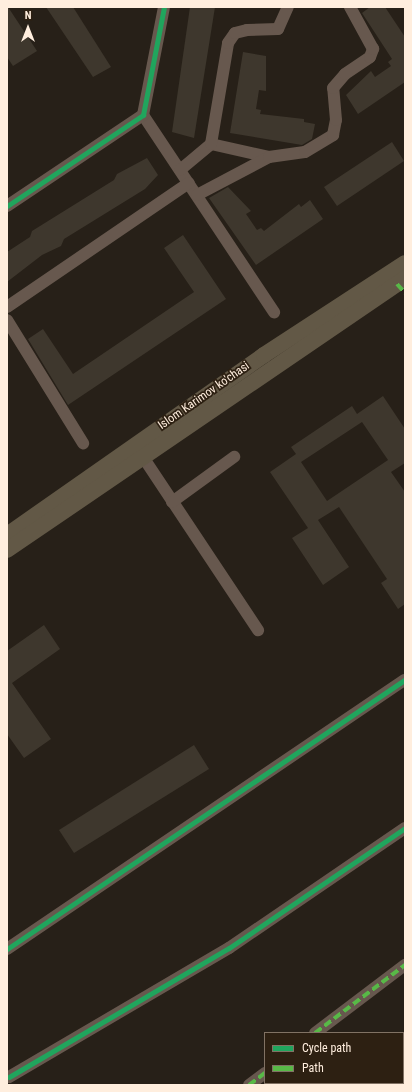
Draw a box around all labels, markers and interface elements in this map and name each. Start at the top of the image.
north arrow [8,8,48,48]
text: N [25,9,31,22]
street label: Islom Karimov ko'chasi [156,359,252,433]
legend [264,1032,404,1084]
text: Cycle path [302,1041,351,1055]
text: Path [302,1061,324,1075]

